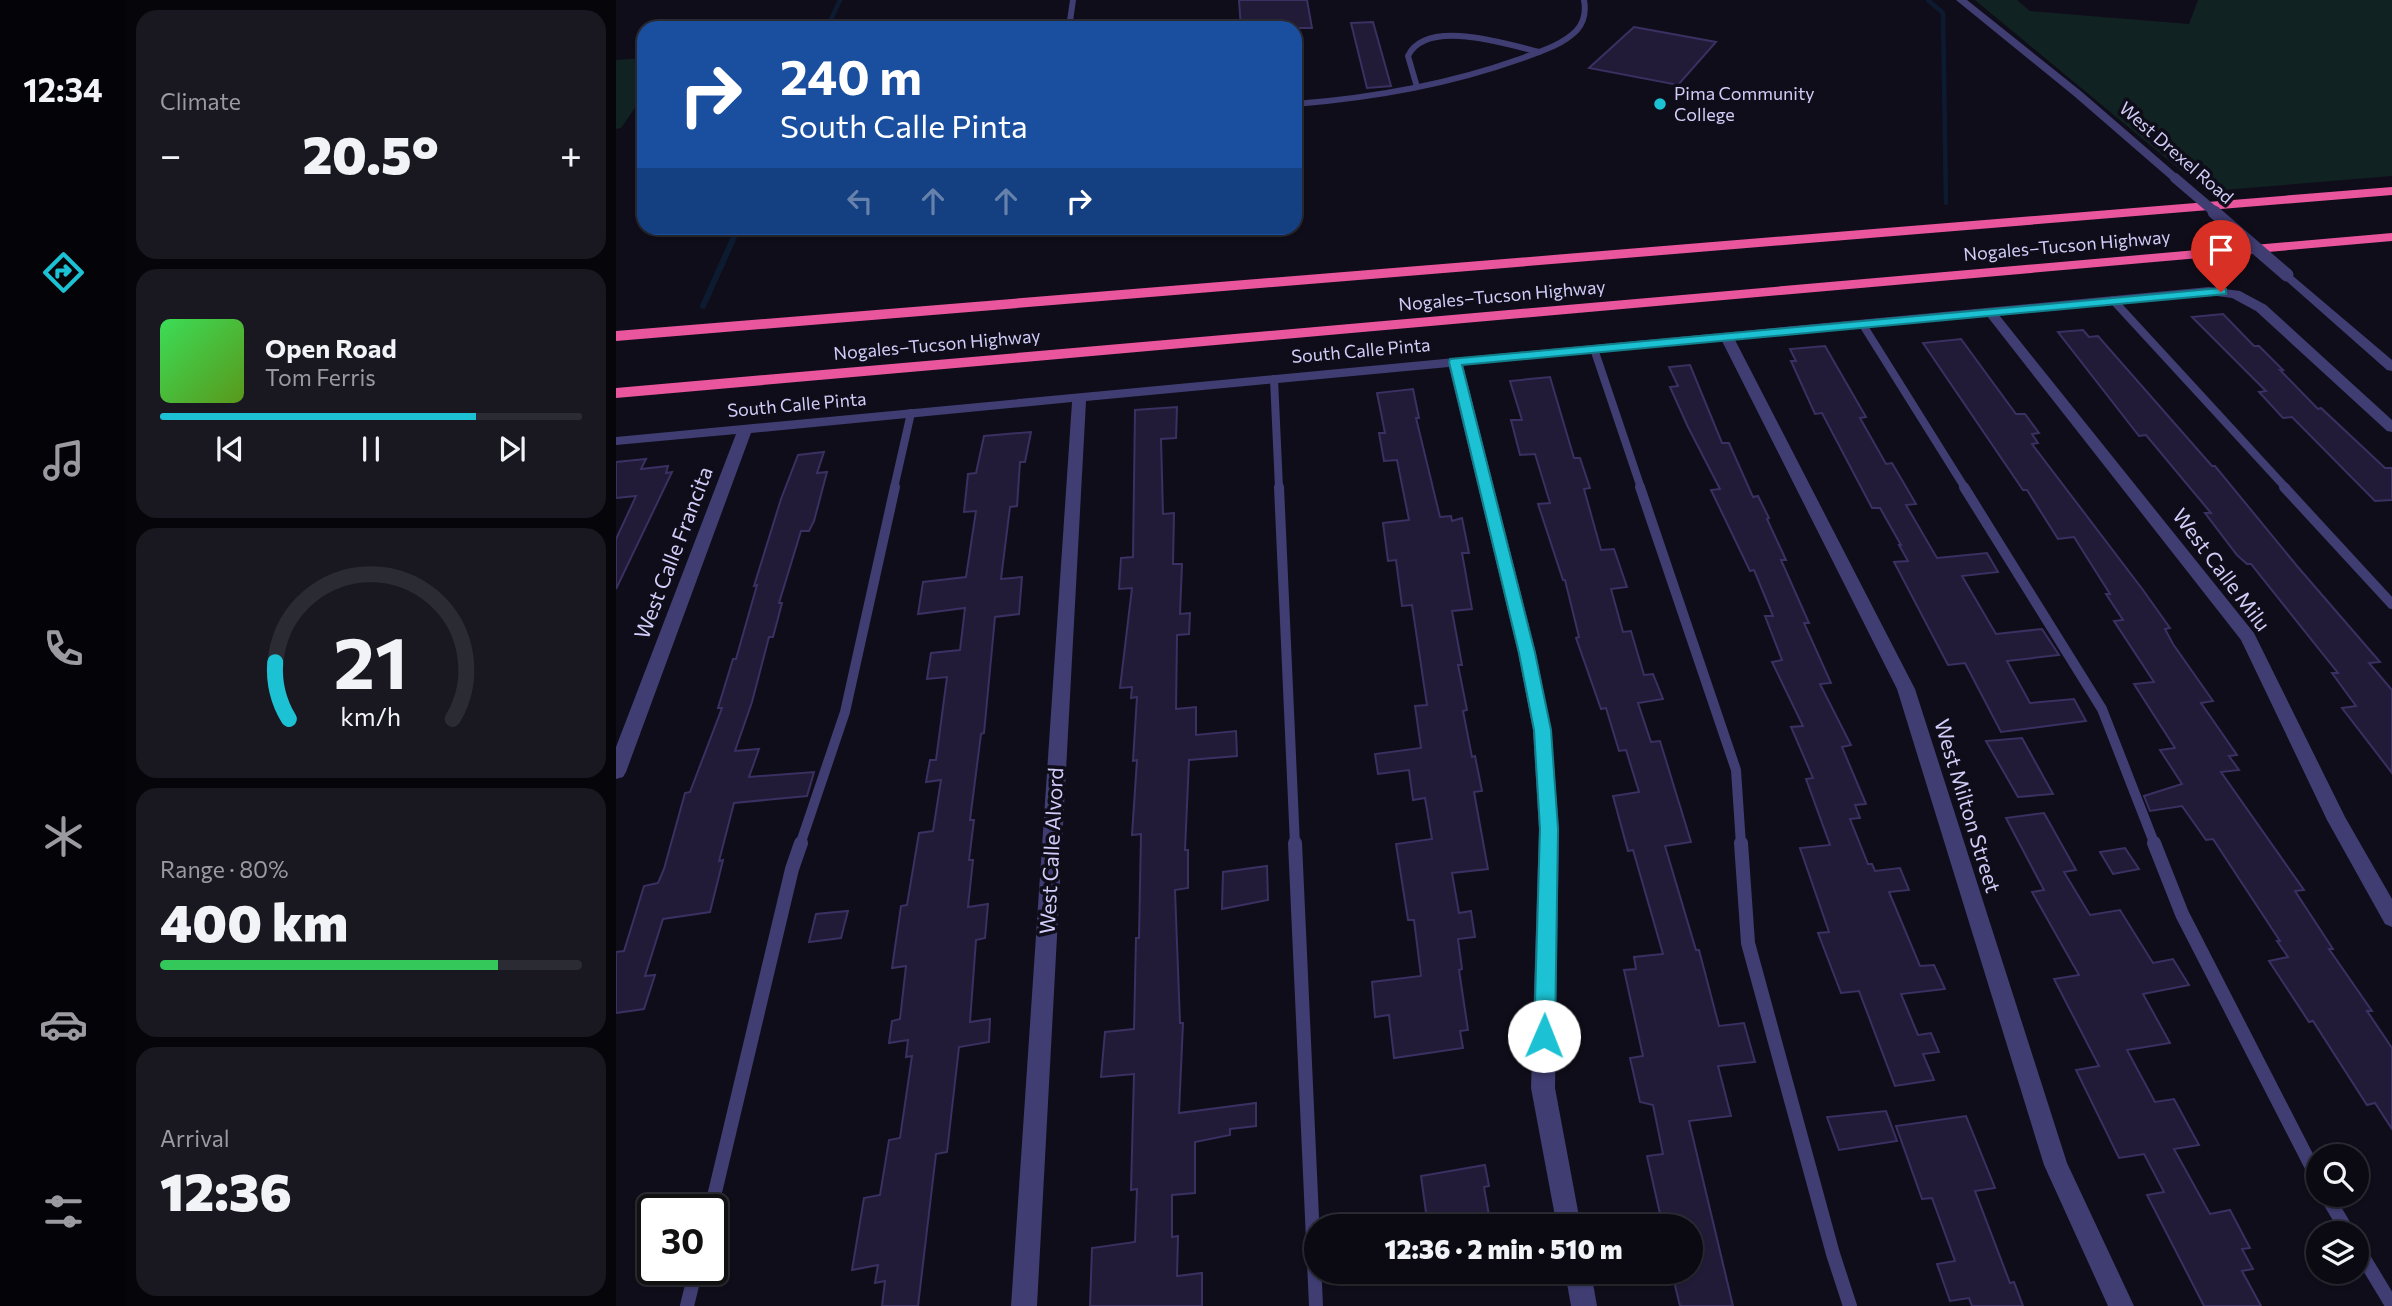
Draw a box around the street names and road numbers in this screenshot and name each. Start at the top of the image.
street label: West Drexel Road [2115,97,2238,208]
street label: Nogales–Tucson Highway [1963,225,2171,265]
street label: Nogales–Tucson Highway [1398,275,1606,315]
street label: Nogales–Tucson Highway [833,324,1041,364]
street label: South Calle Pinta [1291,333,1431,367]
street label: South Calle Pinta [727,387,867,421]
street label: West Calle Francita [628,463,717,642]
street label: West Calle Milu [2168,503,2276,635]
street label: West Milton Street [1930,716,2007,895]
street label: West Calle Alvord [1034,767,1067,935]

